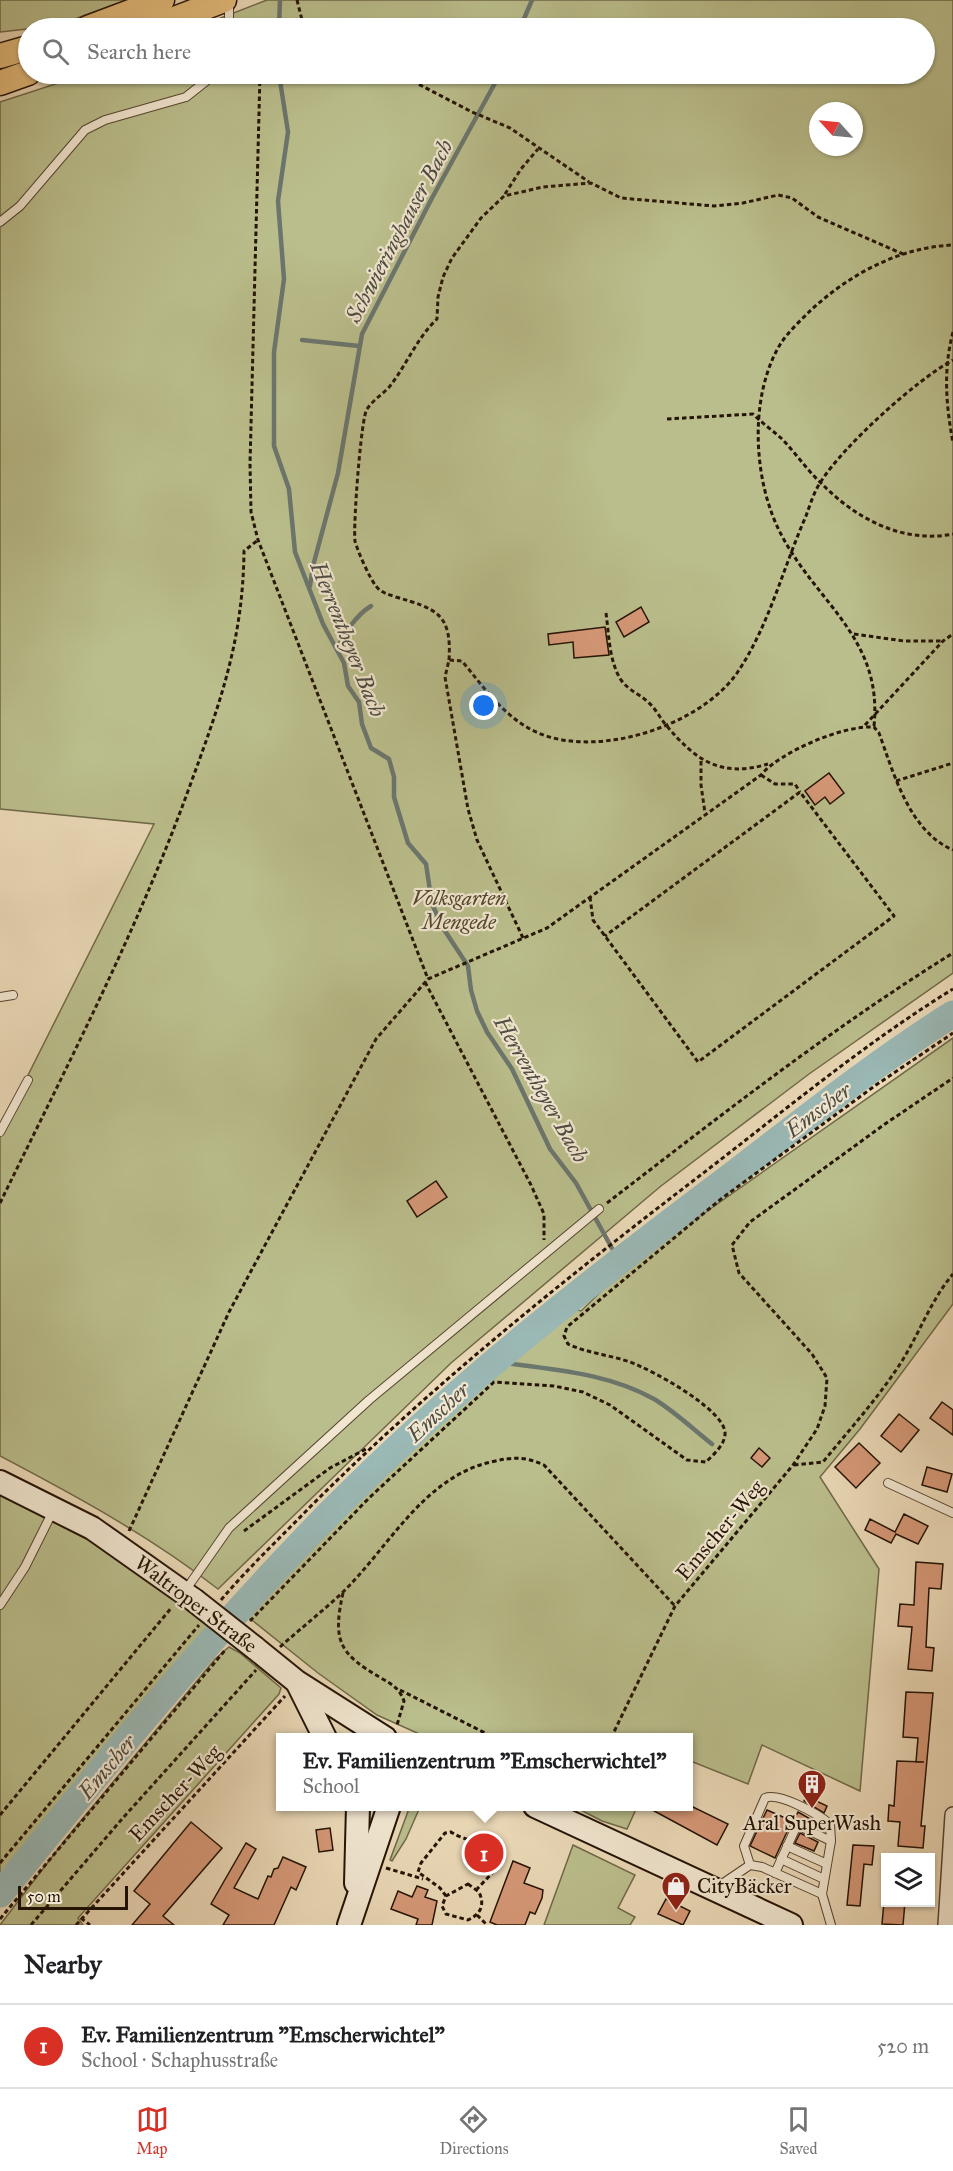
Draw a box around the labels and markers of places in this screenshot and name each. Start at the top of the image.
building icon: Aral SuperWash [796,1768,828,1810]
place label: Aral SuperWash [742,1810,881,1836]
pin: 1 [464,1830,504,1876]
shop icon: CityBäcker [660,1870,692,1912]
place label: CityBäcker [697,1873,792,1899]

